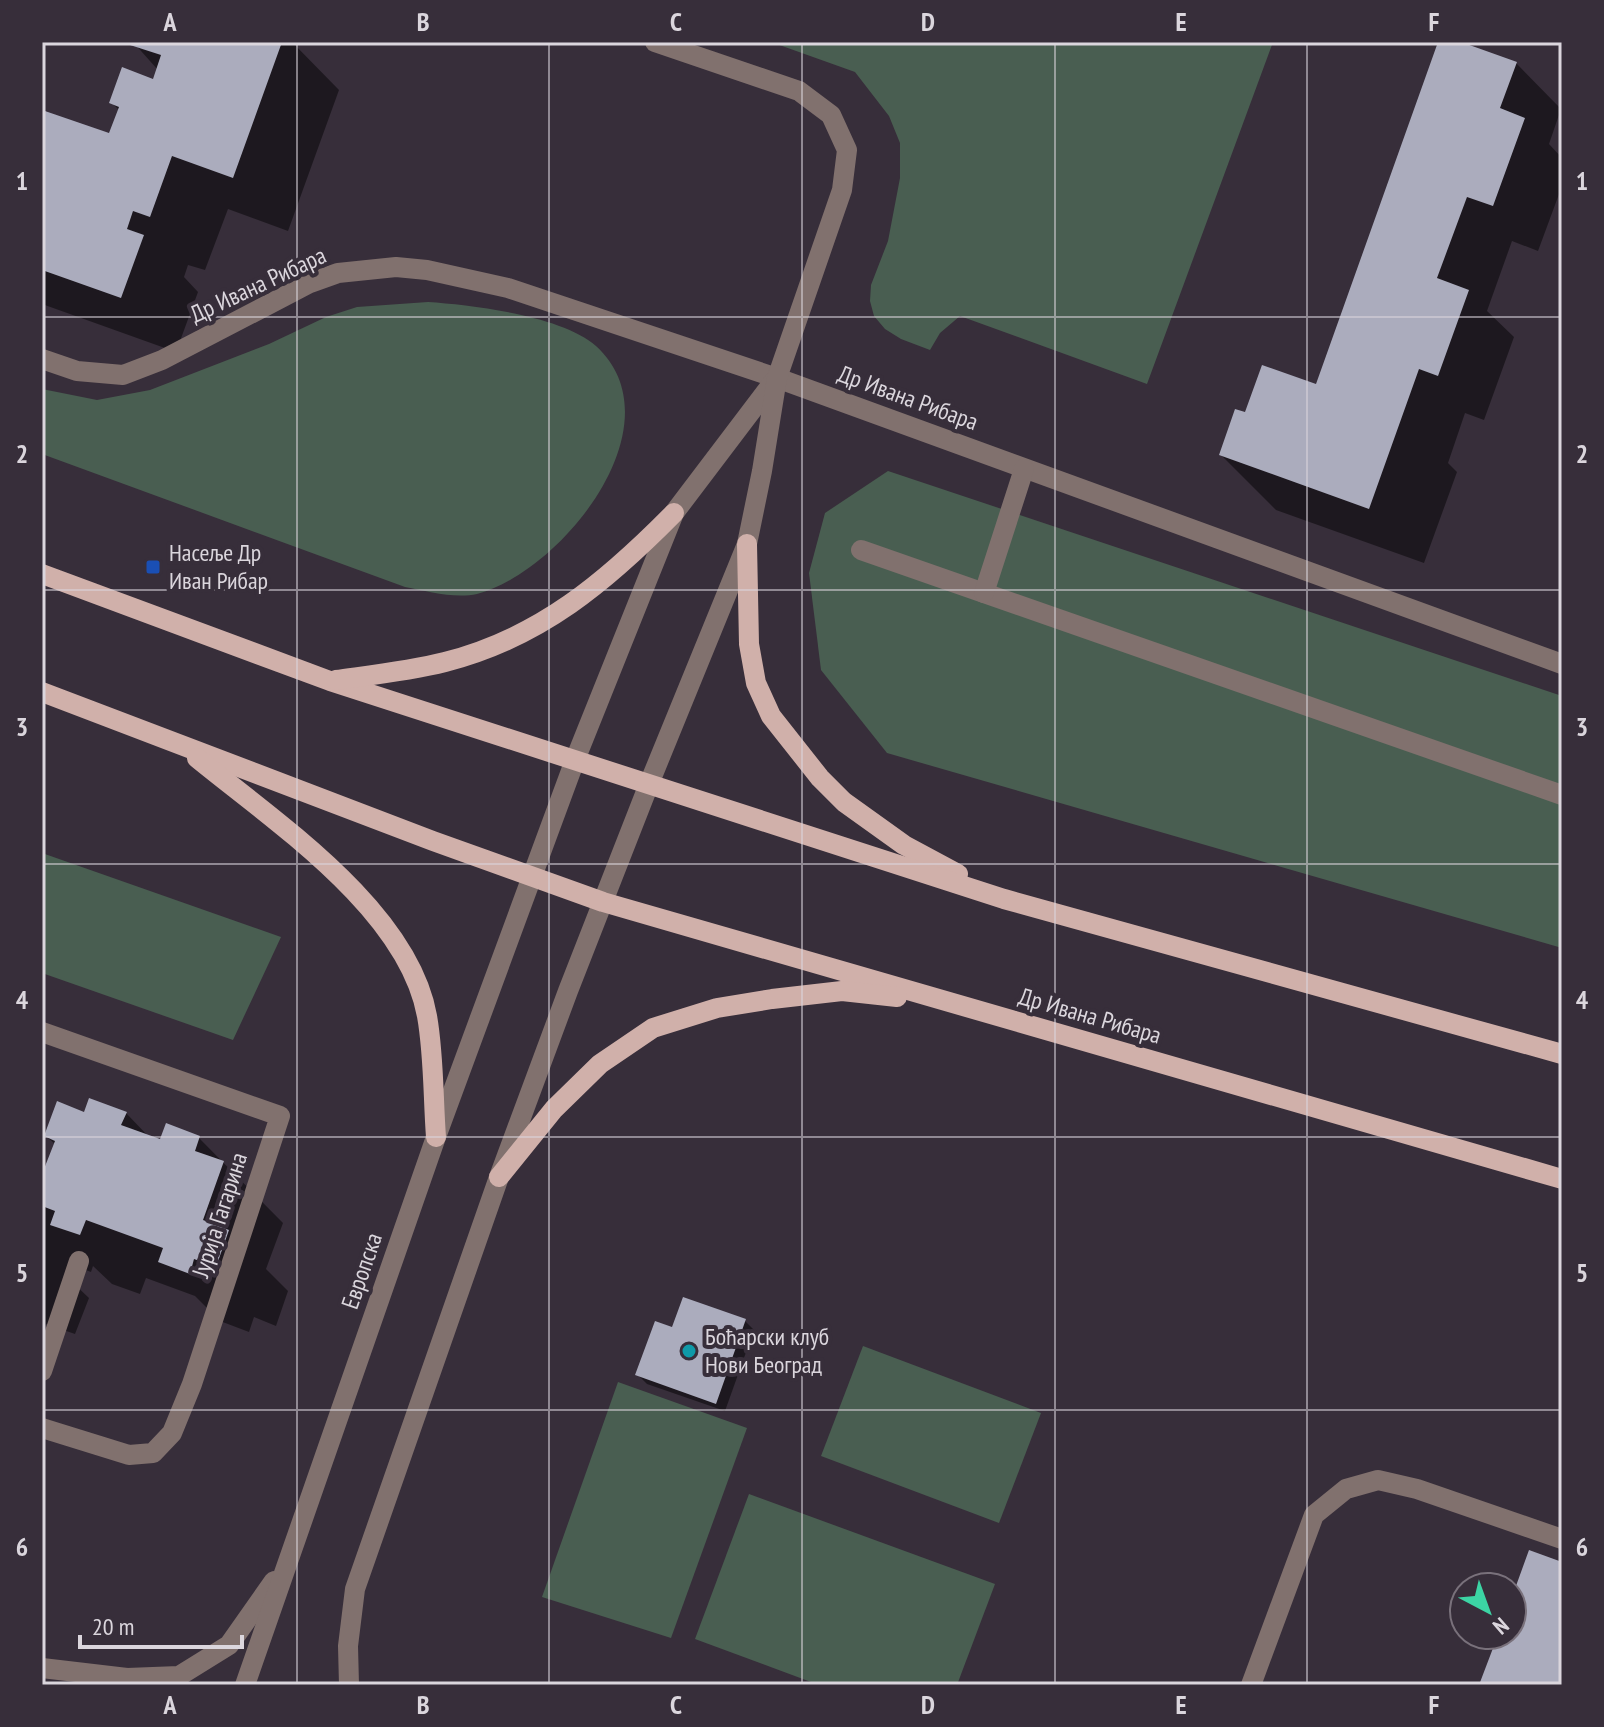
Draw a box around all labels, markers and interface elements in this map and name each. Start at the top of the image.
text: A [162,5,177,38]
text: B [417,5,430,38]
text: C [670,5,682,38]
text: D [921,5,935,38]
text: E [1175,5,1187,38]
text: F [1429,5,1440,38]
text: 1 [16,164,28,197]
text: 1 [1576,164,1588,197]
street label: Др Ивана Рибара [185,239,331,330]
street label: Др Ивана Рибара [834,358,982,437]
text: 2 [16,437,28,470]
text: 2 [1576,437,1588,470]
place label: Насеље Др Иван Рибар [169,537,268,596]
marker: Насеље Др Иван Рибар [144,558,162,576]
text: 3 [16,710,28,743]
text: 3 [1576,710,1588,743]
street label: Др Ивана Рибара [1015,980,1165,1051]
text: 4 [16,983,29,1016]
text: 4 [1576,983,1589,1016]
street label: Јурија Гагарина [184,1149,254,1282]
street label: Европска [334,1229,389,1313]
text: 5 [16,1256,28,1289]
text: 5 [1576,1256,1588,1289]
place label: Боћарски клуб Нови Београд [705,1321,829,1380]
marker: Боћарски клуб Нови Београд [680,1342,698,1360]
text: 6 [16,1530,28,1563]
text: 6 [1576,1530,1588,1563]
north arrow [1448,1571,1528,1651]
scale bar [80,1599,242,1649]
text: 20 m [92,1611,134,1642]
text: N [1487,1612,1515,1641]
text: A [162,1688,177,1721]
text: B [417,1688,430,1721]
text: C [670,1688,682,1721]
text: D [921,1688,935,1721]
text: E [1175,1688,1187,1721]
text: F [1429,1688,1440,1721]

